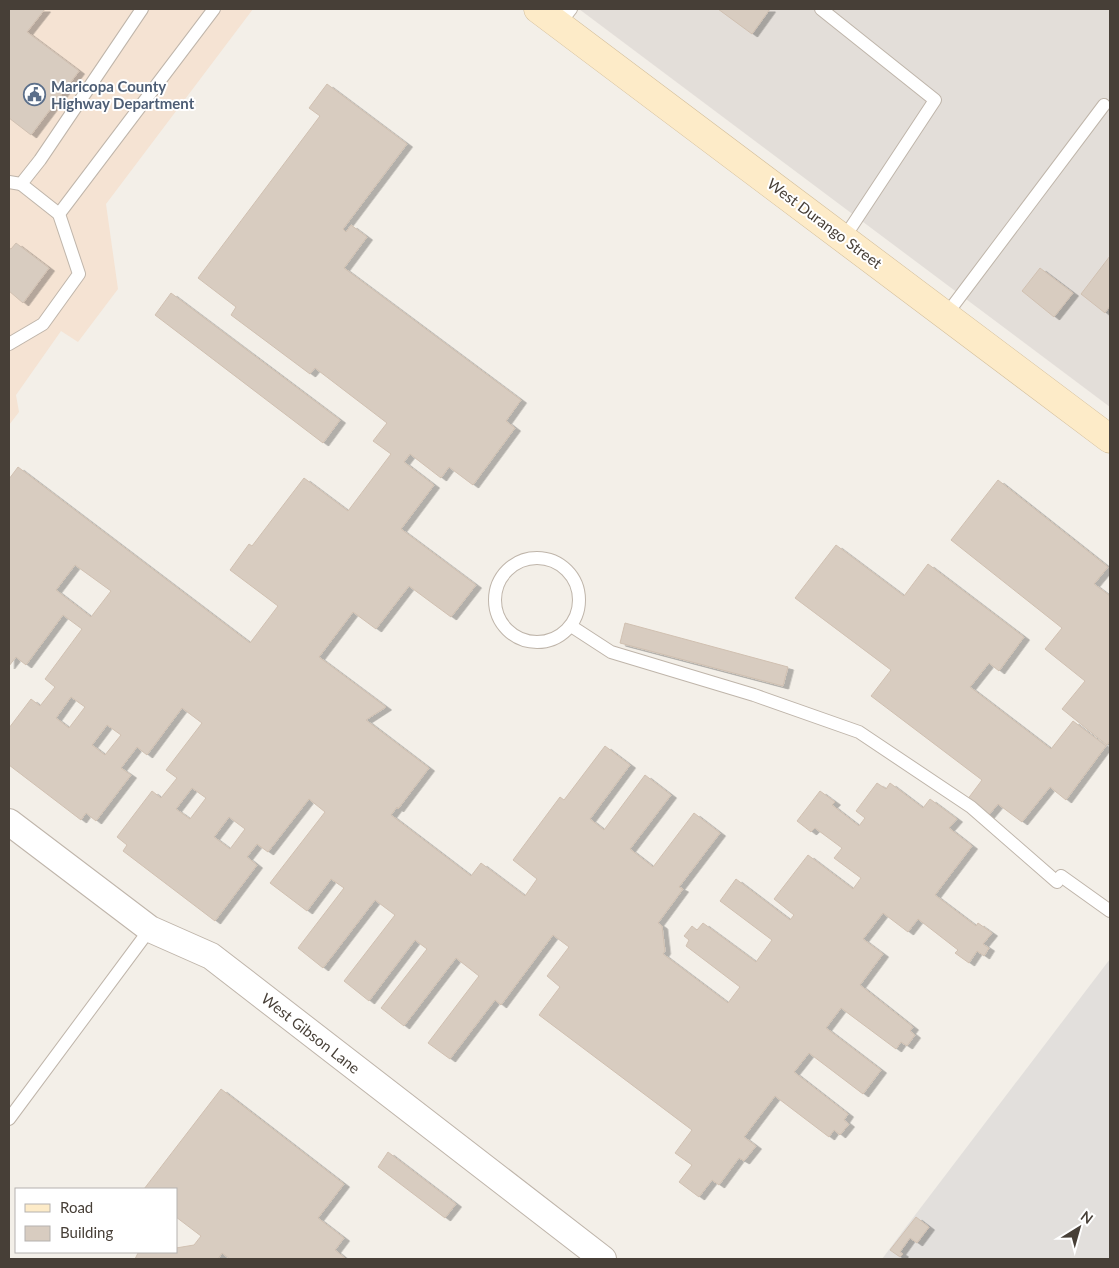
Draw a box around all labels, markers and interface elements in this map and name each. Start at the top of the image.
place label: Maricopa County Highway Department [51,77,195,112]
public building icon: Maricopa County Highway Department [23,83,47,107]
street label: West Durango Street [764,174,886,272]
street label: West Gibson Lane [258,989,364,1077]
legend [15,1188,178,1253]
text: Road [60,1198,93,1216]
north arrow [1054,1203,1104,1253]
text: N [1078,1207,1097,1227]
text: Building [60,1223,113,1241]

